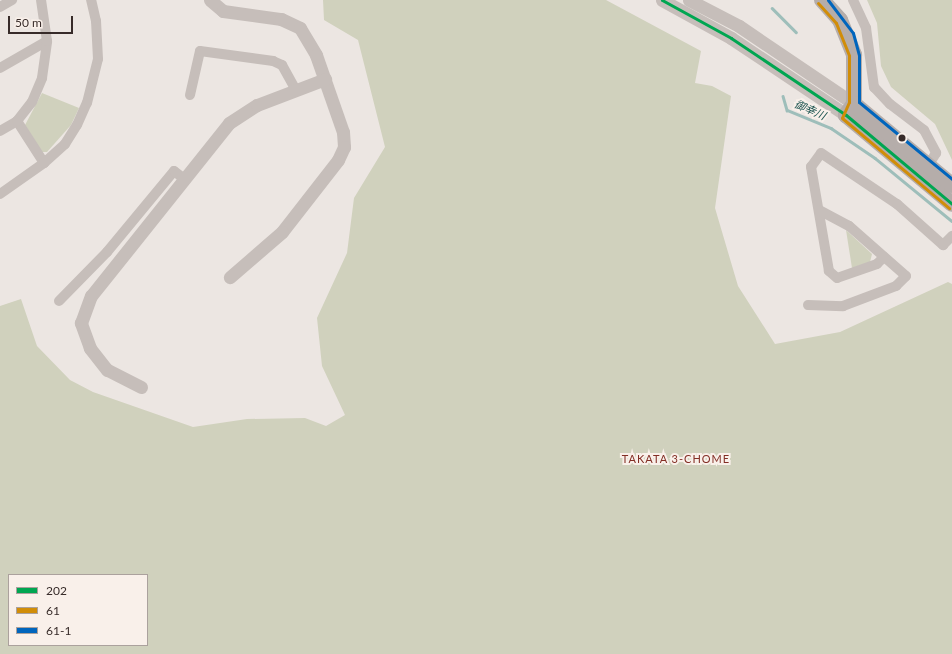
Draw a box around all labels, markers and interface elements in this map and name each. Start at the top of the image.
scale bar [10,8,75,34]
text: 50 m [15,15,42,30]
water label: 御幸川 [792,97,828,123]
unlabelled marker [897,133,907,143]
district label: TAKATA 3-CHOME [622,452,730,466]
legend [8,574,148,646]
text: 202 [46,583,67,598]
text: 61 [46,603,60,618]
text: 61-1 [46,623,71,638]

